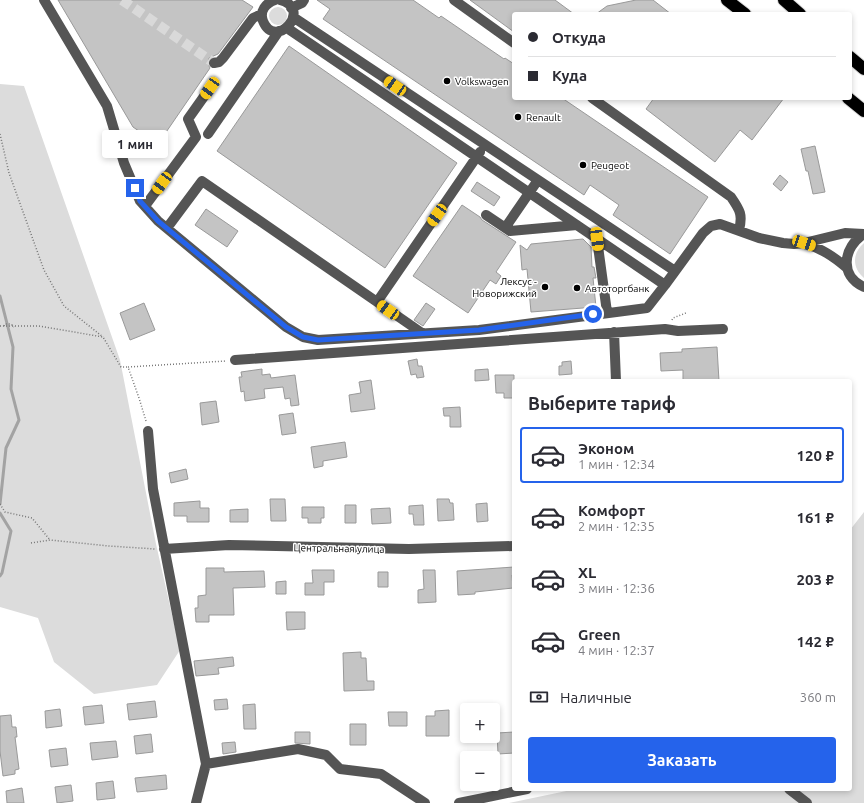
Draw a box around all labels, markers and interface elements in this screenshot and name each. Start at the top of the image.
text: Откуда [552,29,606,46]
text: Куда [552,67,587,84]
car [382,74,408,98]
car [198,75,222,101]
marker: Volkswagen [442,76,452,86]
place label: Volkswagen [455,76,509,87]
marker: Renault [513,112,523,122]
place label: Renault [526,112,561,123]
callout: 1 мин [102,130,168,158]
text: 1 мин [117,137,153,151]
marker: Peugeot [578,160,588,170]
place label: Peugeot [591,160,629,171]
car [150,170,174,196]
route end [126,179,144,197]
car [425,202,449,228]
car [590,226,604,252]
car [791,234,817,252]
place label: Лексус - Новорижский [472,276,537,299]
marker: Лексус - Новорижский [540,282,550,292]
marker: Автоторгбанк [572,283,582,293]
place label: Автоторгбанк [585,283,649,294]
car [375,298,401,322]
route start [584,305,602,323]
text: Выберите тариф [528,393,676,413]
icon: car [530,437,566,473]
text: Эконом [578,440,634,457]
text: 120 ₽ [797,447,834,464]
text: 1 мин · 12:34 [578,457,655,471]
icon: car [530,499,566,535]
text: Комфорт [578,502,645,519]
text: 161 ₽ [797,509,834,526]
text: 2 мин · 12:35 [578,519,655,533]
street label: Центральная улица [293,542,385,555]
icon: car [530,561,566,597]
text: XL [578,564,596,581]
text: 203 ₽ [797,571,834,588]
text: 3 мин · 12:36 [578,581,655,595]
icon: car [530,623,566,659]
text: Green [578,626,620,643]
text: 142 ₽ [797,633,834,650]
text: 4 мин · 12:37 [578,643,655,657]
icon: cash [528,686,550,708]
text: Наличные [560,689,632,706]
text: 360 m [800,690,836,704]
map controls [460,703,500,791]
button: + [460,703,500,743]
button: Заказать [528,737,836,783]
button: − [460,751,500,791]

